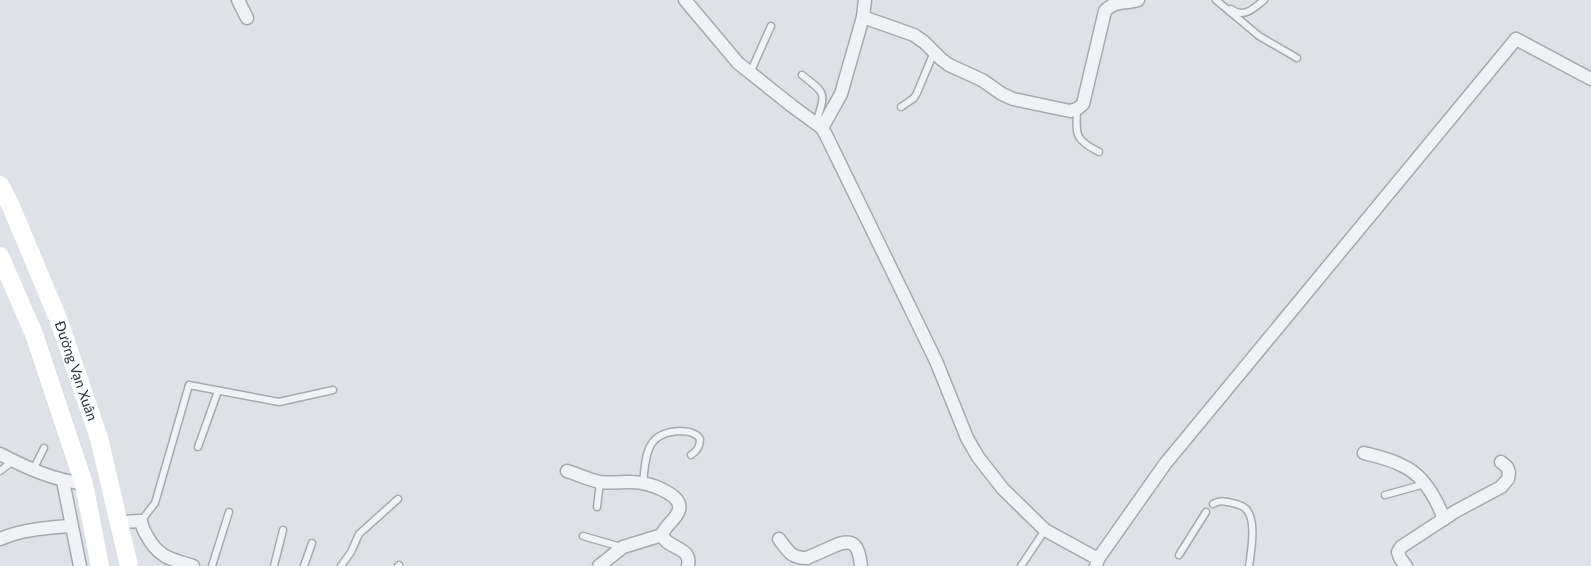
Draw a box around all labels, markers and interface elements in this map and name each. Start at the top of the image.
street label: Đường Vạn Xuân [52,319,101,423]

